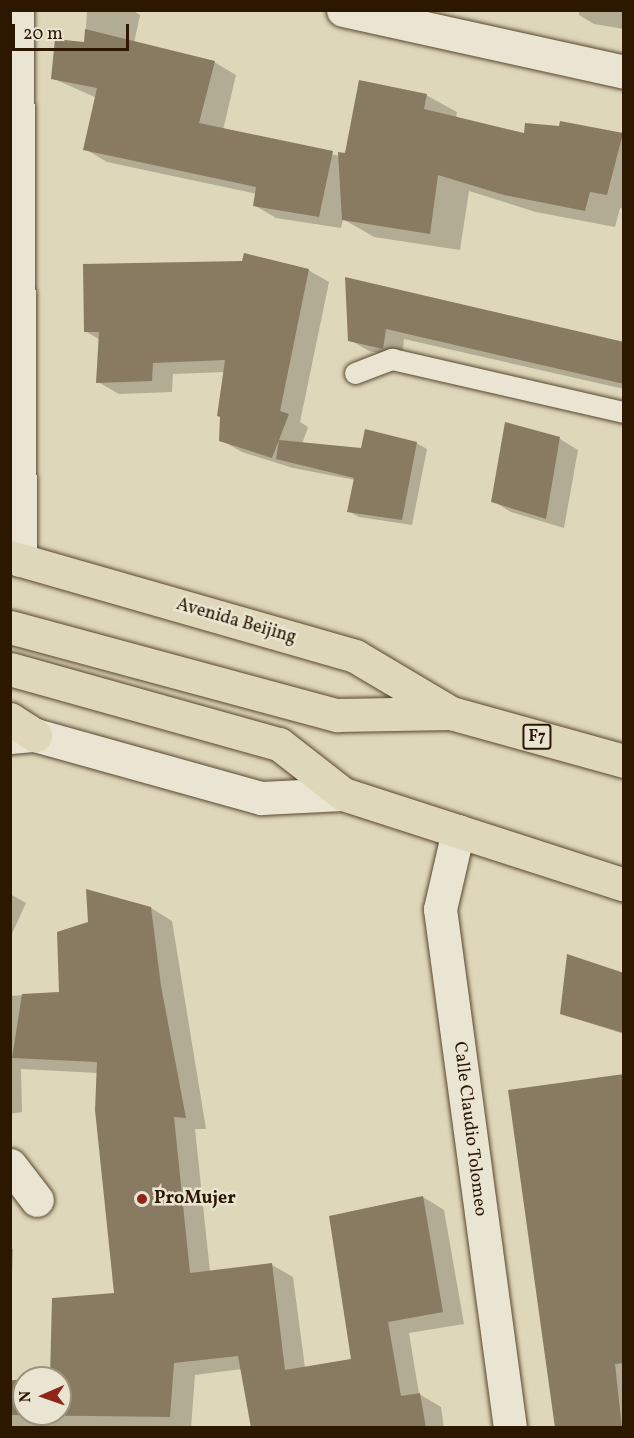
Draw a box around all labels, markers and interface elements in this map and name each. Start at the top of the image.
scale bar [15,12,132,50]
text: 20 m [23,22,63,47]
street label: Avenida Beijing [174,595,298,649]
road number: F7 [522,724,552,750]
street label: Calle Claudio Tolomeo [448,1040,490,1218]
place label: ProMujer [154,1188,236,1210]
marker: ProMujer [135,1192,149,1206]
north arrow [12,1366,72,1426]
text: N [15,1390,37,1403]

